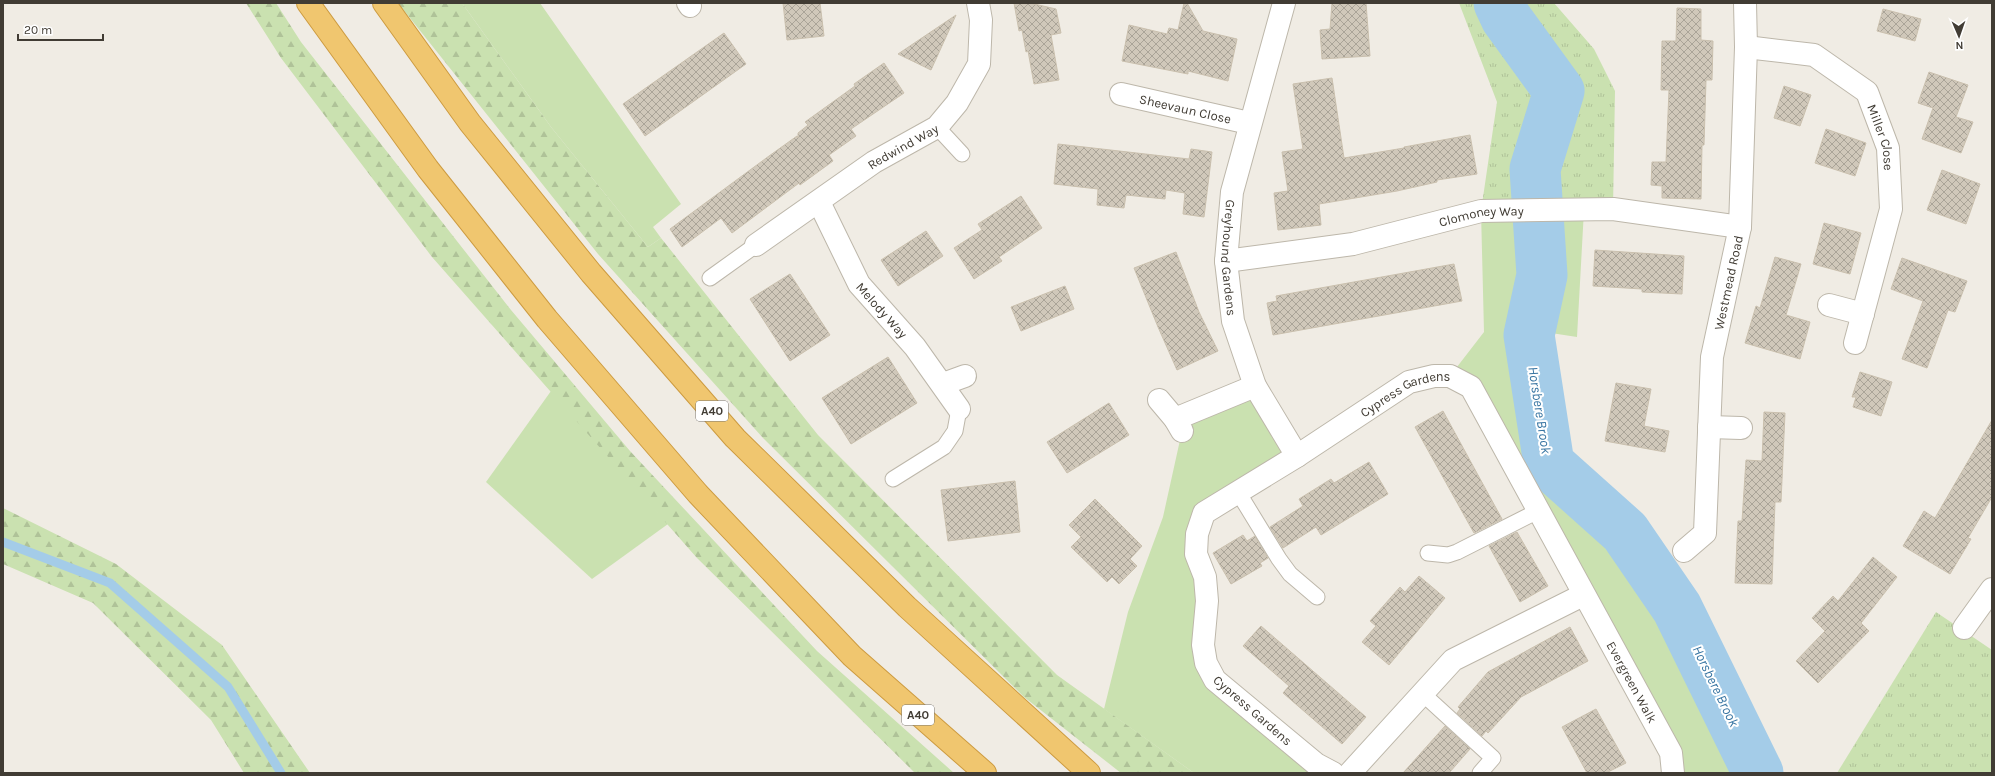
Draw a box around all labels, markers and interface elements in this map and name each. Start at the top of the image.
scale bar [18,16,103,42]
north arrow [1939,16,1979,56]
text: 20 m [24,23,52,37]
text: N [1955,39,1964,52]
street label: Sheevaun Close [1138,91,1233,127]
street label: Miller Close [1864,102,1896,171]
street label: Redwind Way [865,121,941,172]
street label: Greyhound Gardens [1218,199,1239,317]
street label: Clomoney Way [1437,203,1524,230]
street label: Westmead Road [1711,234,1746,331]
street label: Melody Way [853,279,911,341]
water label: Horsbere Brook [1524,365,1555,456]
street label: Cypress Gardens [1357,369,1451,420]
road number: A40 [696,401,728,421]
street label: Evergreen Walk [1603,639,1660,726]
water label: Horsbere Brook [1689,643,1743,730]
street label: Cypress Gardens [1210,672,1295,749]
road number: A40 [902,705,934,725]

